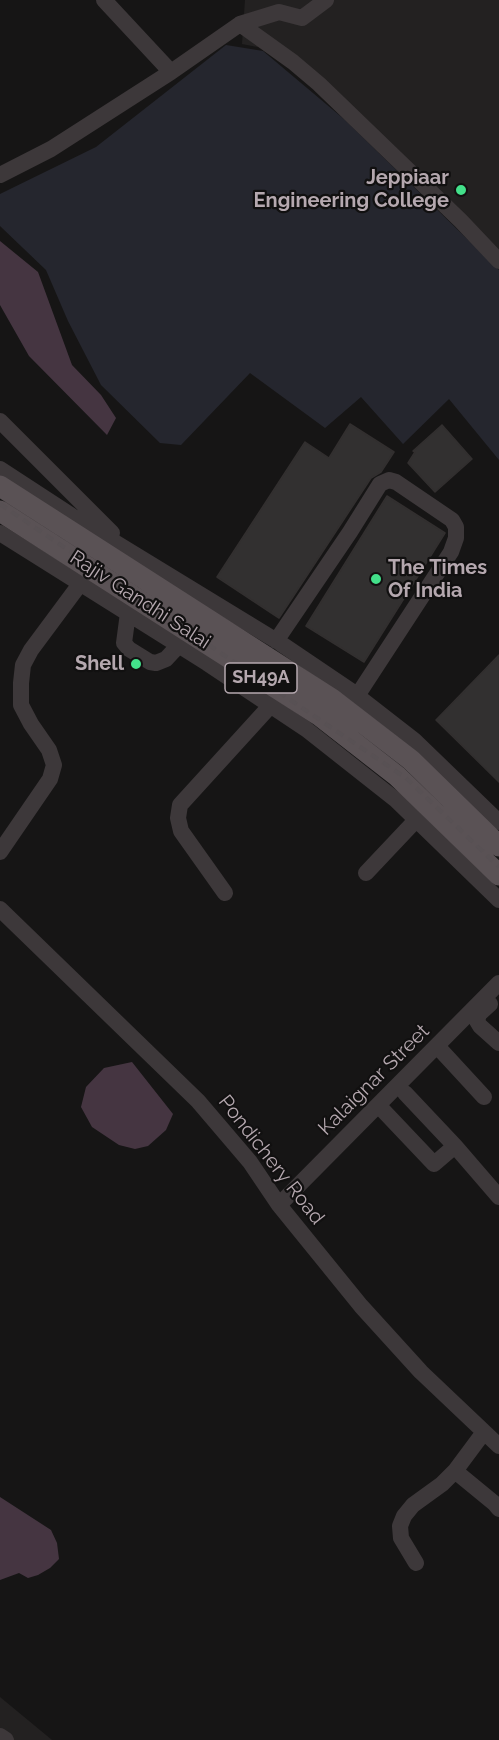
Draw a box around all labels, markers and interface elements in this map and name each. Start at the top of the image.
place label: Jeppiaar Engineering College [254,166,449,213]
marker: Jeppiaar Engineering College [454,183,468,197]
street label: Rajiv Gandhi Salai [65,546,215,654]
place label: The Times Of India [388,556,487,603]
marker: The Times Of India [369,572,383,586]
place label: Shell [75,652,124,676]
marker: Shell [129,657,143,671]
road number: SH49A [225,663,297,693]
street label: Kalaignar Street [314,1020,434,1140]
street label: Pondichery Road [213,1090,329,1230]

